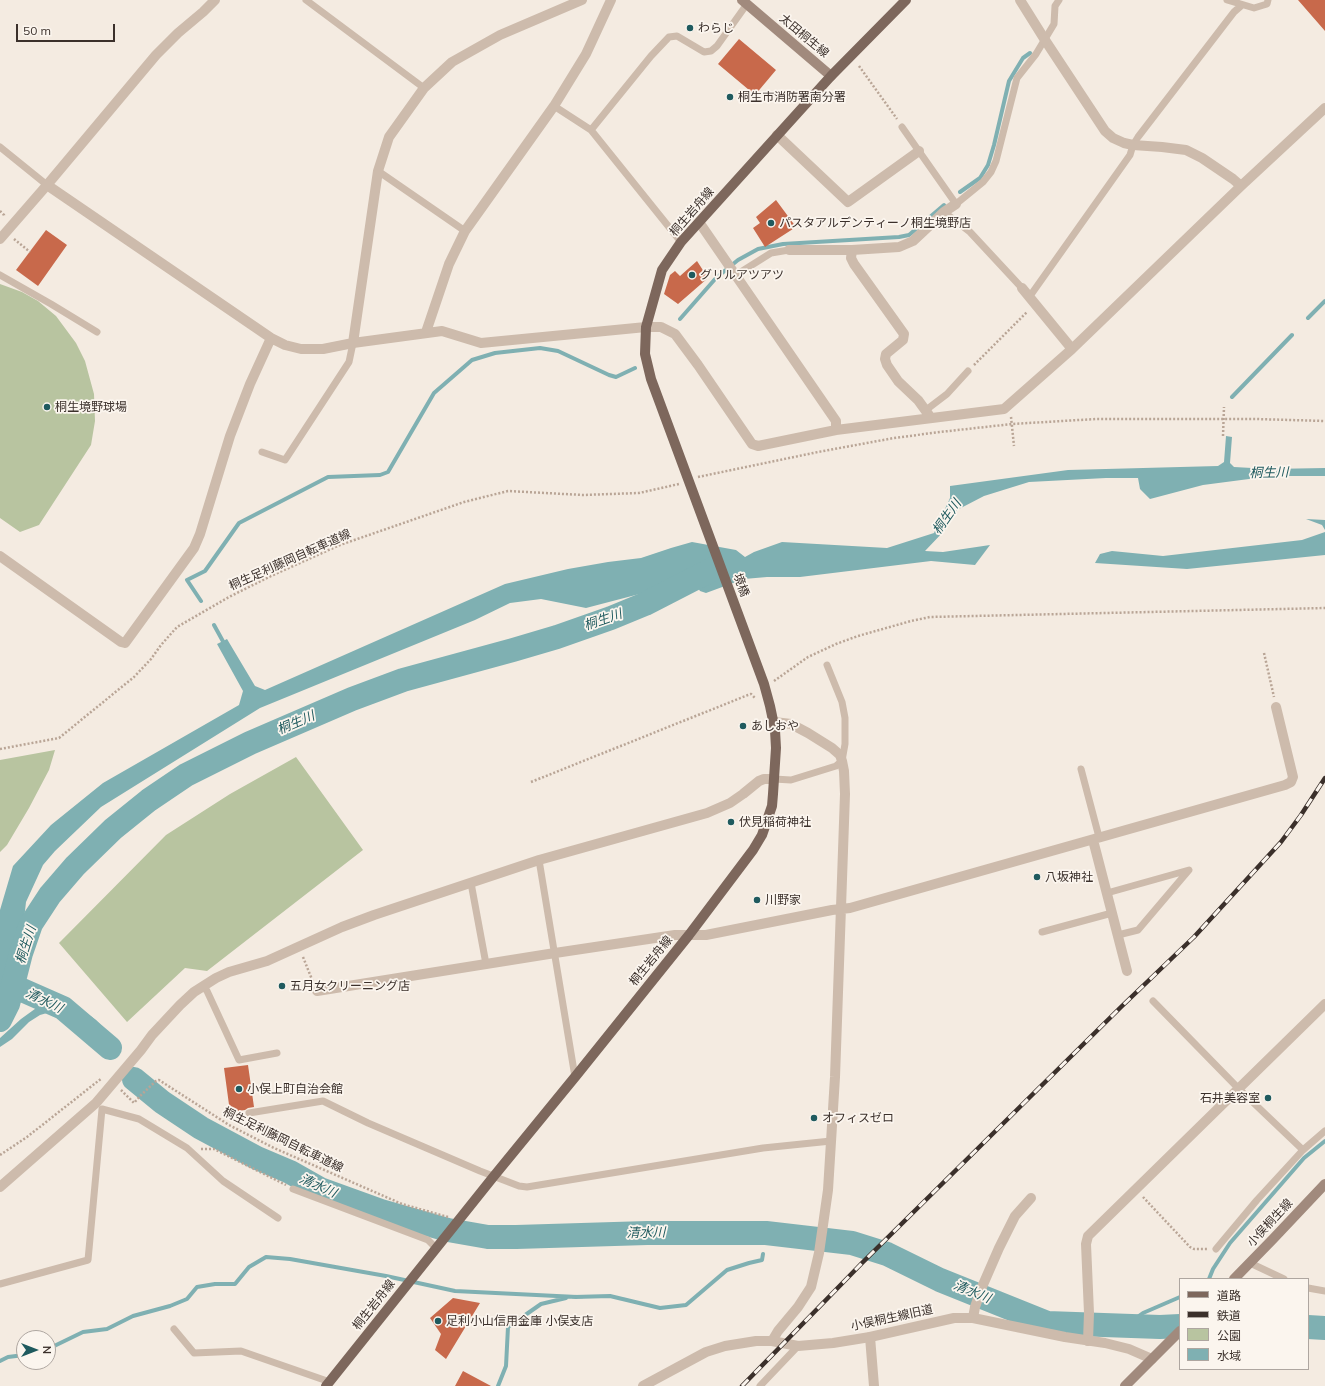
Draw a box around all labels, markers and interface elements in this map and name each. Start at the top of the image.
street label: 太田桐生線 [776,11,832,61]
scale bar [18,16,117,42]
place label: わらじ [698,21,734,35]
text: 50 m [23,23,51,38]
marker: わらじ [685,23,695,33]
place label: 桐生市消防署南分署 [738,90,846,104]
marker: 桐生市消防署南分署 [725,92,735,102]
street label: 桐生岩舟線 [667,185,717,239]
place label: パスタアルデンティーノ桐生境野店 [779,216,971,230]
marker: パスタアルデンティーノ桐生境野店 [766,218,776,228]
place label: グリルアツアツ [700,268,784,282]
marker: グリルアツアツ [687,270,697,280]
place label: 桐生境野球場 [55,400,127,414]
marker: 桐生境野球場 [42,402,52,412]
water label: 桐生川 [1249,465,1289,481]
water label: 桐生川 [929,497,965,537]
street label: 桐生足利藤岡自転車道線 [227,527,353,593]
street label: 境橋 [730,571,752,599]
water label: 桐生川 [582,606,624,634]
water label: 桐生川 [275,708,317,738]
place label: あしおや [751,719,799,733]
marker: あしおや [738,721,748,731]
place label: 伏見稲荷神社 [739,815,811,829]
marker: 伏見稲荷神社 [726,817,736,827]
place label: 八坂神社 [1045,870,1093,884]
marker: 八坂神社 [1032,872,1042,882]
place label: 川野家 [765,893,801,907]
marker: 川野家 [752,895,762,905]
water label: 桐生川 [13,924,39,966]
street label: 桐生岩舟線 [627,933,675,989]
place label: 五月女クリーニング店 [290,979,410,993]
marker: 五月女クリーニング店 [277,981,287,991]
water label: 清水川 [23,985,65,1017]
place label: 小俣上町自治会館 [247,1082,343,1096]
marker: 小俣上町自治会館 [234,1084,244,1094]
place label: 石井美容室 [1200,1091,1260,1105]
marker: 石井美容室 [1263,1093,1273,1103]
street label: 桐生足利藤岡自転車道線 [221,1105,345,1175]
place label: オフィスゼロ [822,1111,894,1125]
marker: オフィスゼロ [809,1113,819,1123]
water label: 清水川 [297,1171,339,1201]
street label: 小俣桐生線 [1244,1196,1296,1250]
water label: 清水川 [626,1225,666,1241]
street label: 桐生岩舟線 [350,1277,398,1333]
water label: 清水川 [951,1277,993,1307]
legend [1179,1278,1309,1370]
text: 道路 [1217,1288,1241,1303]
street label: 小俣桐生線旧道 [849,1302,935,1334]
text: 鉄道 [1217,1308,1241,1323]
place label: 足利小山信用金庫 小俣支店 [446,1314,593,1328]
marker: 足利小山信用金庫 小俣支店 [433,1316,443,1326]
text: 公園 [1217,1328,1241,1343]
north arrow [16,1330,56,1370]
text: N [40,1346,54,1354]
text: 水域 [1217,1348,1241,1363]

